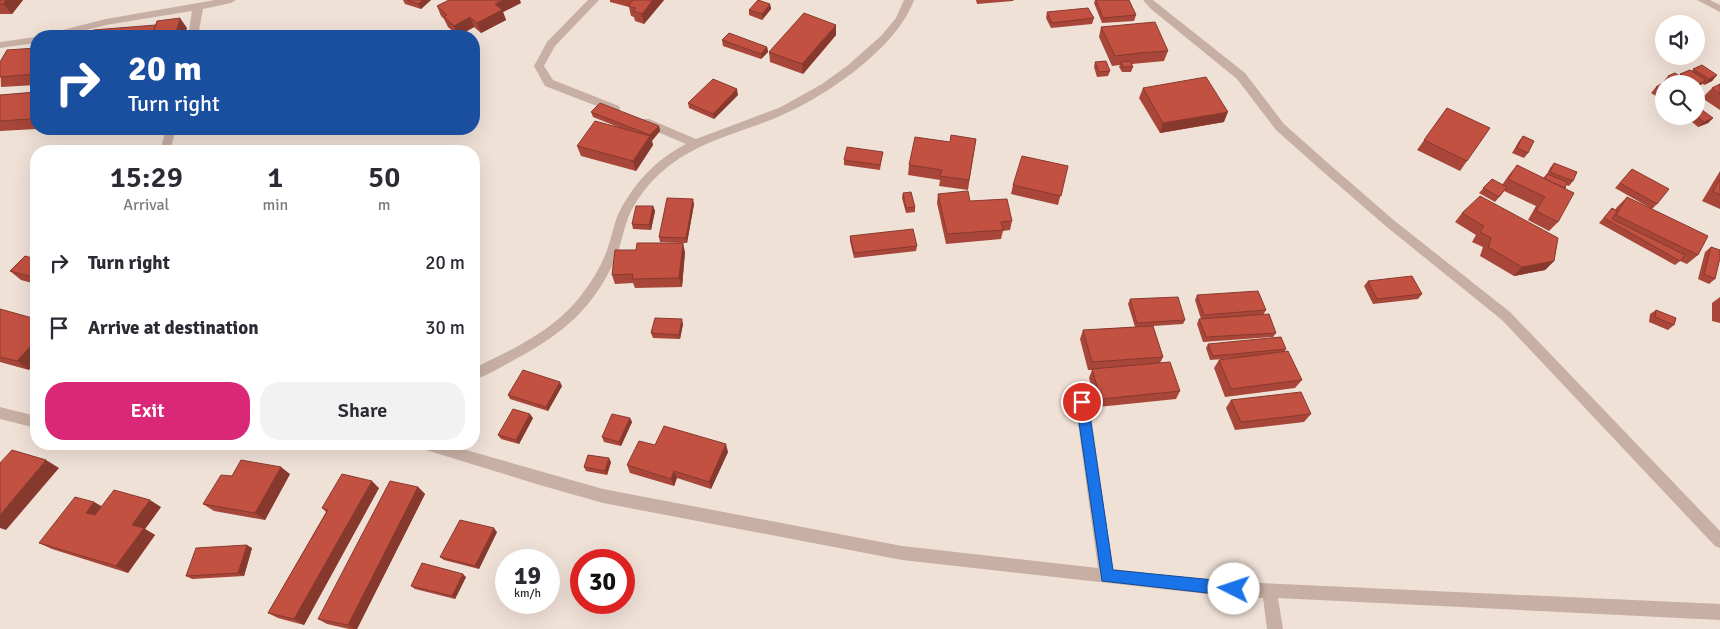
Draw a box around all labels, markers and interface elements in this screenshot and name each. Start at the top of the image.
map controls [1655,15,1705,125]
button: sound [1655,15,1705,65]
text: 20 m [128,47,202,90]
icon: right [45,50,110,115]
button: search [1655,75,1705,125]
text: Turn right [128,90,220,117]
text: 15:29 [110,159,183,196]
text: 1 [267,159,284,196]
text: 50 [368,159,400,196]
text: Arrival [123,195,169,215]
text: min [263,195,288,215]
text: m [378,195,391,215]
icon: right [45,249,73,277]
text: Turn right [88,251,170,275]
text: 20 m [425,251,465,275]
icon: arrive [45,314,73,342]
text: Arrive at destination [88,316,259,340]
text: 30 m [425,316,465,340]
pin [1061,381,1103,423]
button: Exit [45,382,250,440]
button: Share [260,382,465,440]
icon: arrive [1068,388,1096,416]
speed limit sign: 30 [570,549,635,614]
text: 19 [514,560,541,591]
position arrow [1207,562,1259,614]
text: km/h [514,586,541,601]

